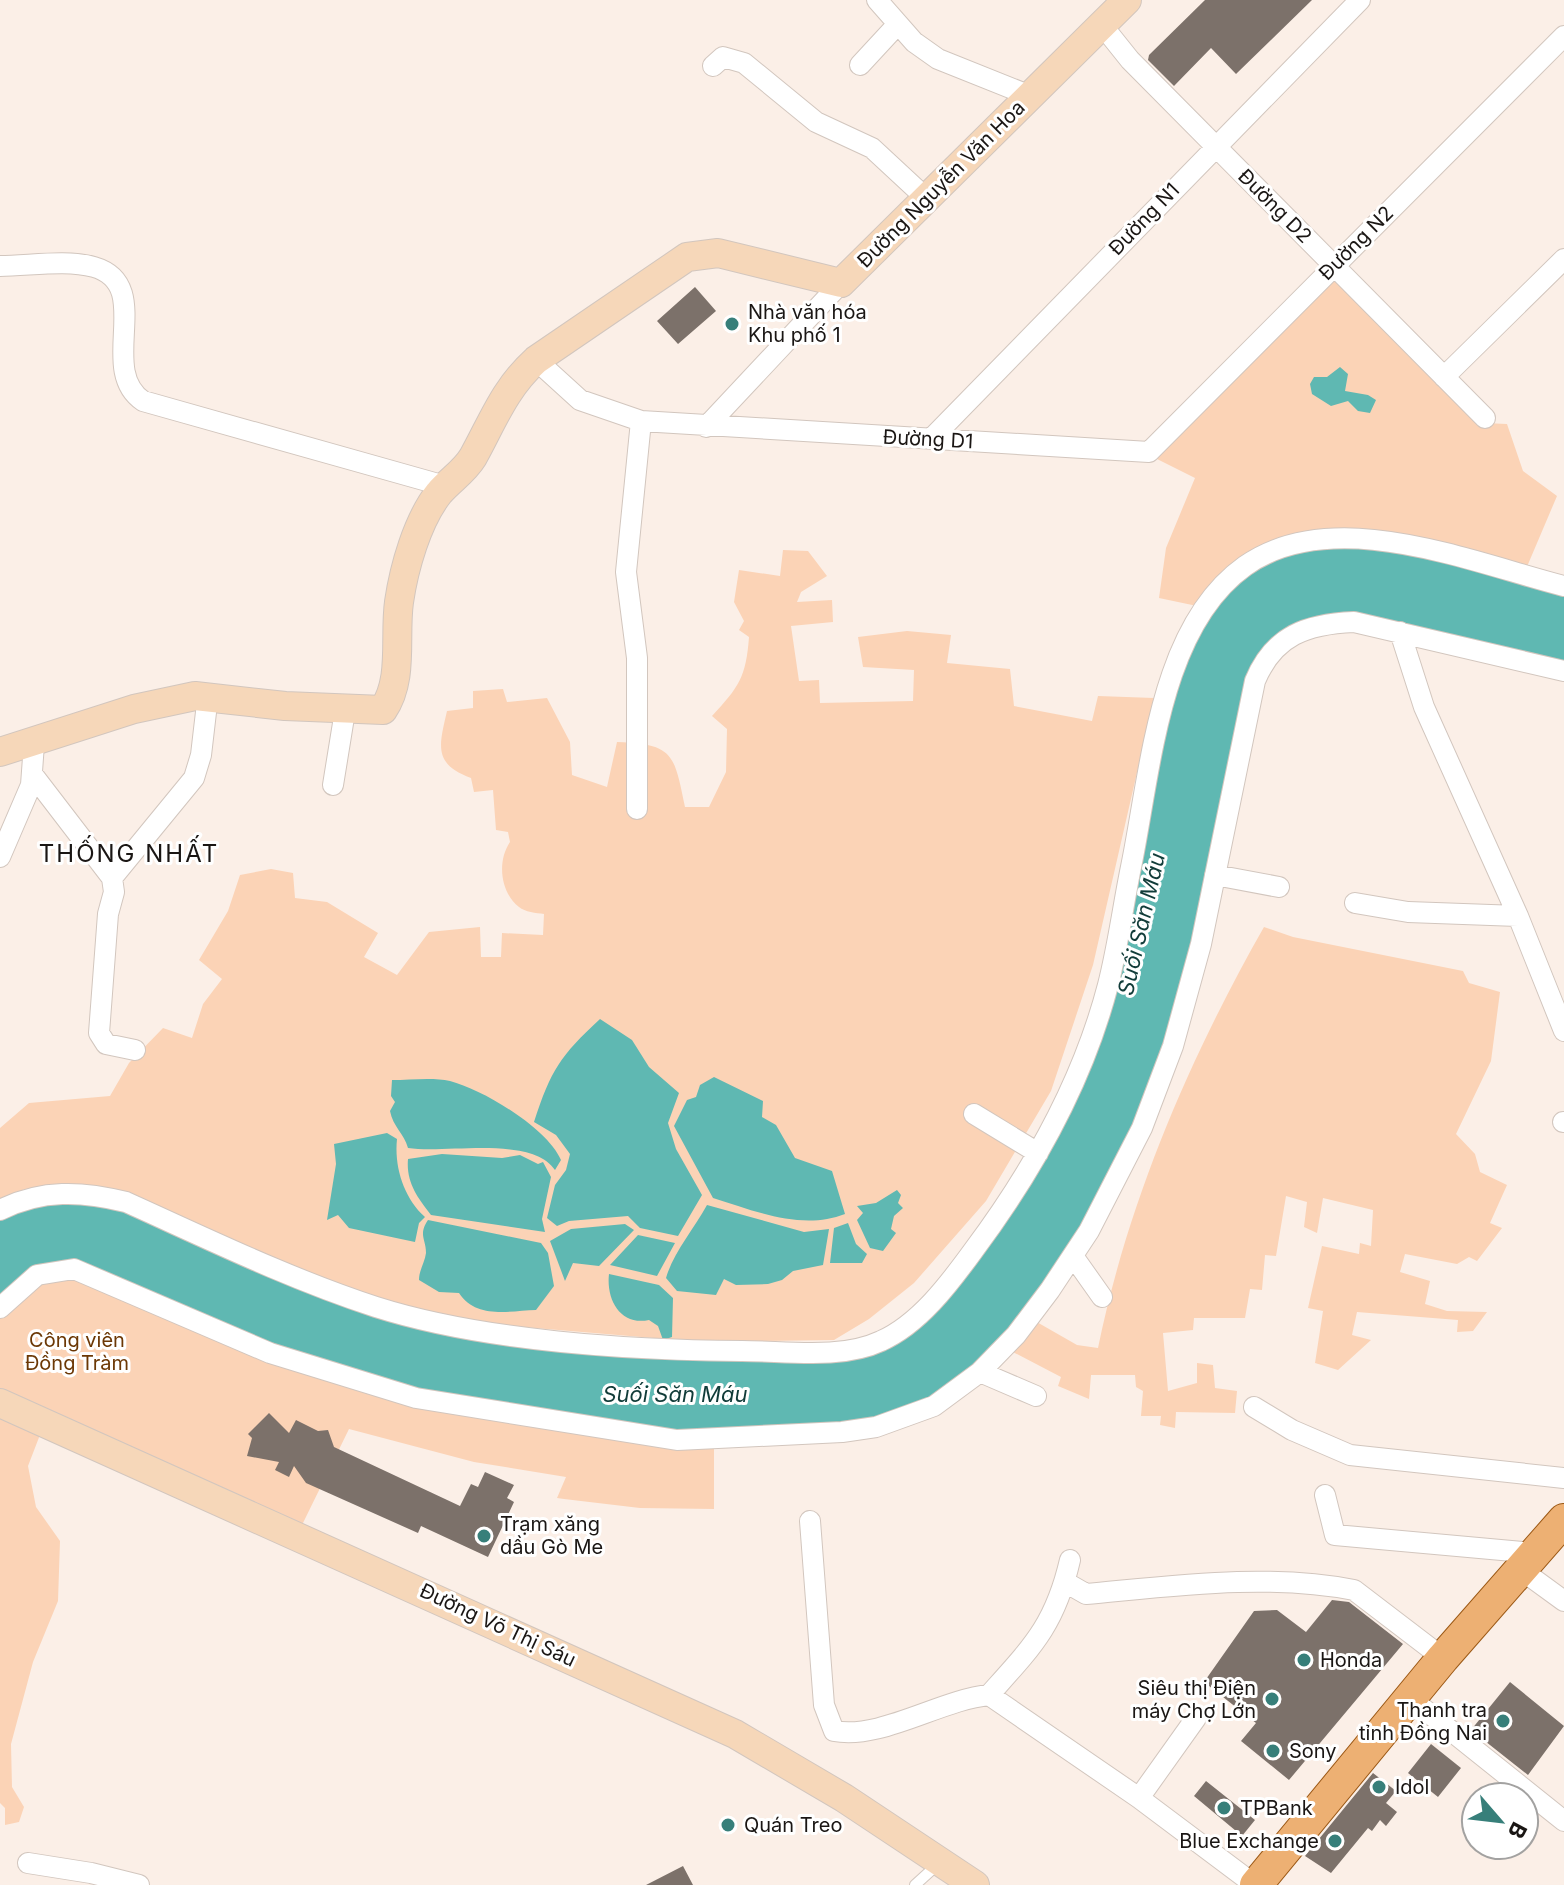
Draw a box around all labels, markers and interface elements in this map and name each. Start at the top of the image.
street label: Đường Nguyễn Văn Hoa [852,95,1030,273]
street label: Đường D2 [1233,164,1317,248]
street label: Đường N1 [1104,178,1184,260]
street label: Đường N2 [1314,201,1398,285]
place label: Nhà văn hóa Khu phố 1 [748,300,867,347]
marker: Nhà văn hóa Khu phố 1 [723,315,741,333]
street label: Đường D1 [882,425,974,453]
district label: THỐNG NHẤT [39,835,219,868]
water label: Suối Săn Máu [1112,850,1170,998]
park label: Công viên Đồng Tràm [25,1328,129,1375]
water label: Suối Săn Máu [602,1381,748,1407]
place label: Trạm xăng dầu Gò Me [500,1512,603,1559]
marker: Trạm xăng dầu Gò Me [475,1527,493,1545]
street label: Đường Võ Thị Sáu [416,1578,580,1672]
place label: Honda [1320,1648,1382,1672]
marker: Honda [1295,1651,1313,1669]
place label: Siêu thị Điện máy Chợ Lớn [1132,1676,1256,1723]
marker: Siêu thị Điện máy Chợ Lớn [1263,1690,1281,1708]
place label: Thanh tra tỉnh Đồng Nai [1359,1698,1487,1745]
marker: Thanh tra tỉnh Đồng Nai [1494,1712,1512,1730]
place label: Sony [1289,1739,1337,1763]
marker: Sony [1264,1742,1282,1760]
place label: Idol [1395,1775,1429,1799]
marker: Idol [1370,1778,1388,1796]
north arrow [1460,1781,1540,1861]
place label: TPBank [1240,1796,1313,1820]
marker: TPBank [1215,1799,1233,1817]
place label: Quán Treo [744,1813,842,1837]
marker: Quán Treo [719,1816,737,1834]
text: B [1503,1818,1533,1843]
place label: Blue Exchange [1179,1829,1319,1853]
marker: Blue Exchange [1326,1832,1344,1850]

